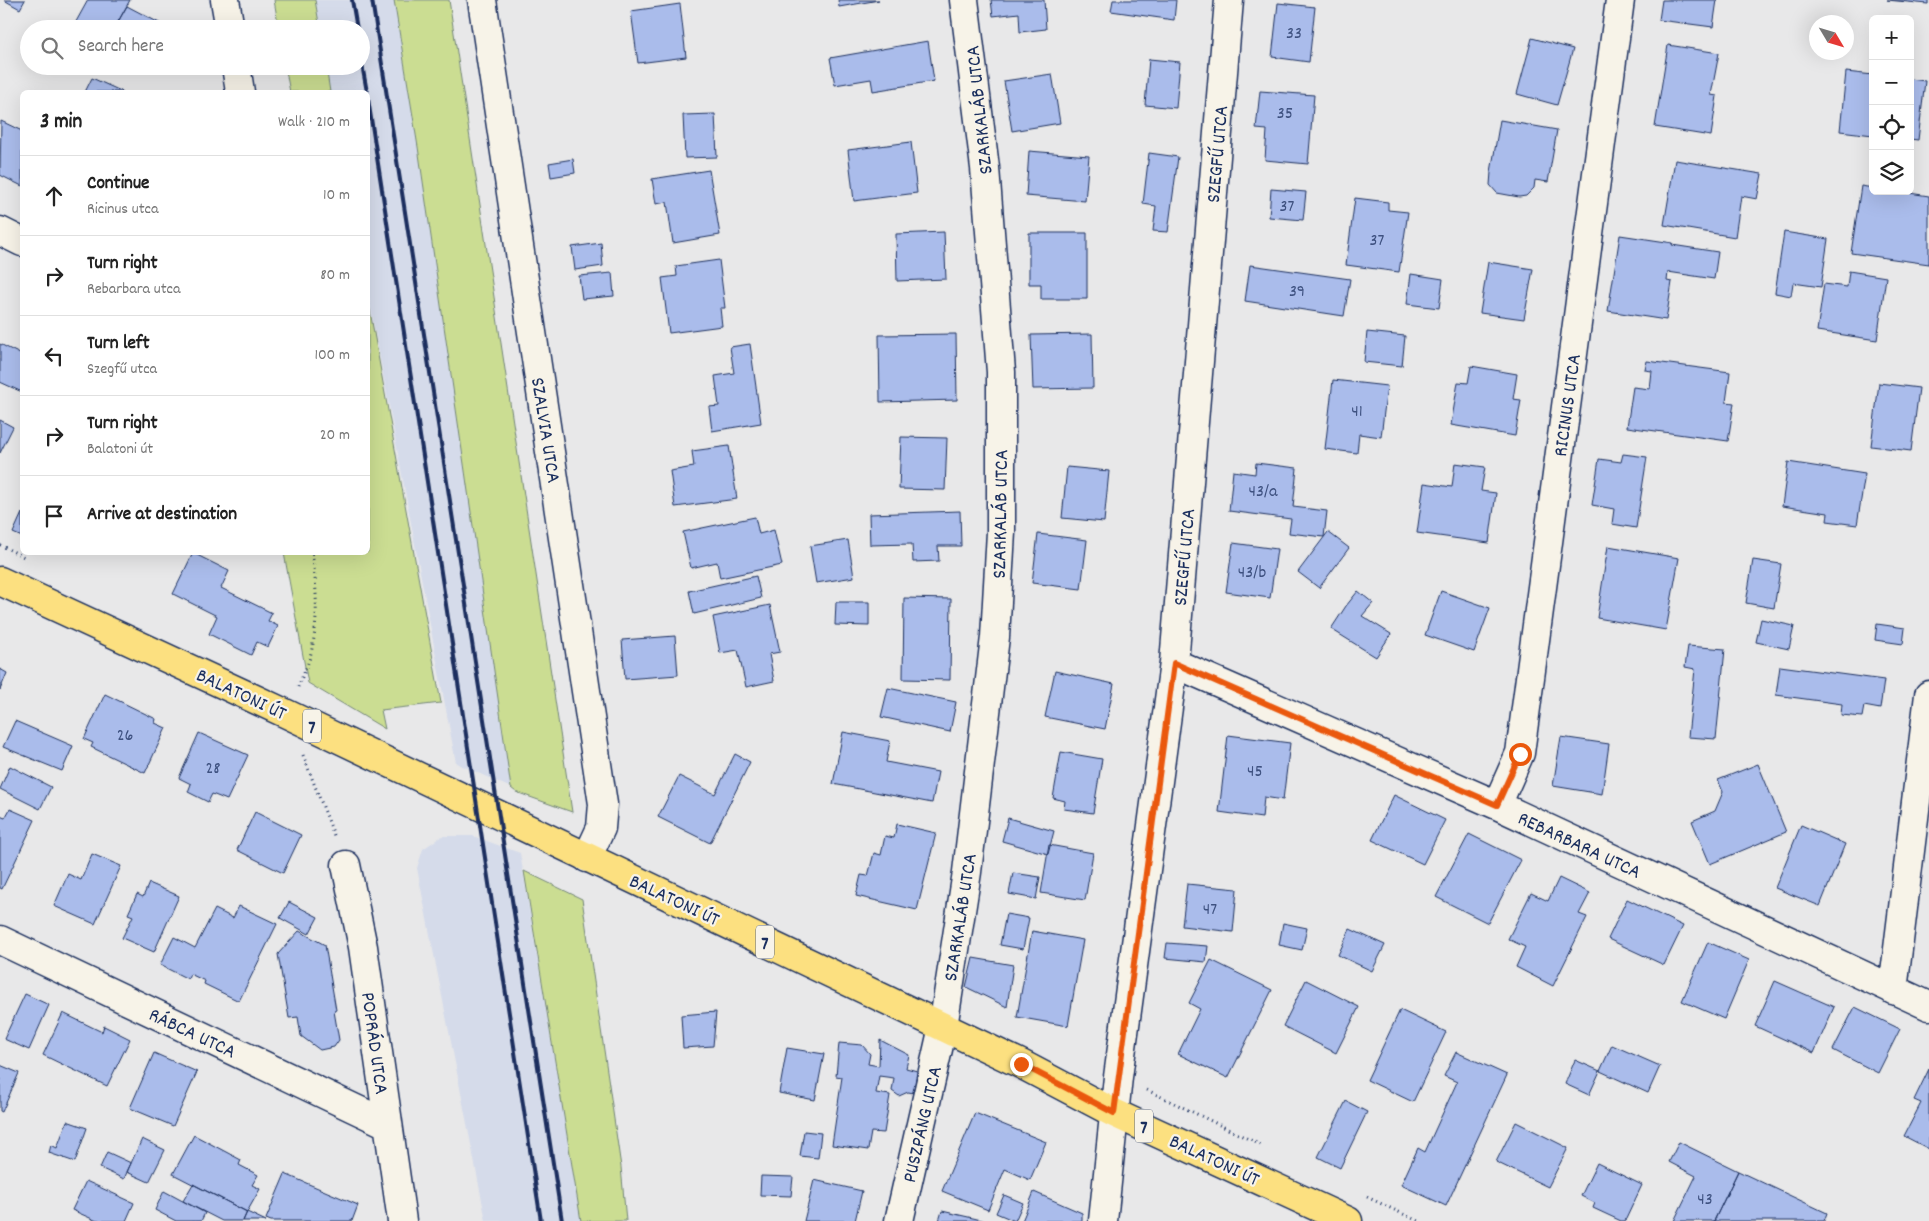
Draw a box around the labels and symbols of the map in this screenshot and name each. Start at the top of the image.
north arrow [1809,15,1854,60]
house number: 33 [1286,22,1302,47]
street label: SZARKALÁB UTCA [960,44,1002,176]
house number: 35 [1277,102,1293,127]
street label: SZEGFŰ UTCA [1201,104,1237,204]
house number: 37 [1280,195,1295,220]
house number: 37 [1370,229,1385,254]
house number: 39 [1289,280,1305,305]
street label: RICINUS UTCA [1548,352,1590,459]
street label: SZALVIA UTCA [522,376,566,485]
house number: 41 [1351,400,1363,425]
street label: SZARKALÁB UTCA [987,449,1017,579]
house number: 43/a [1248,480,1278,505]
street label: SZEGFŰ UTCA [1168,507,1204,607]
house number: 43/b [1238,561,1266,586]
street label: BALATONI ÚT [191,663,290,729]
road number: 7 [303,709,321,742]
house number: 26 [117,724,133,749]
route start [1509,743,1532,766]
house number: 28 [205,757,221,782]
house number: 45 [1247,760,1263,785]
street label: REBARBARA UTCA [1513,806,1645,888]
street label: SZARKALÁB UTCA [938,851,986,984]
street label: BALATONI ÚT [624,869,723,935]
house number: 47 [1203,898,1217,923]
road number: 7 [756,926,774,959]
street label: POPRÁD UTCA [352,990,394,1096]
street label: RÁBCA UTCA [143,1002,240,1067]
route end [1010,1053,1033,1076]
street label: PUSZPÁNG UTCA [897,1064,951,1186]
road number: 7 [1135,1110,1153,1142]
street label: BALATONI ÚT [1164,1129,1263,1195]
house number: 43 [1697,1188,1713,1213]

